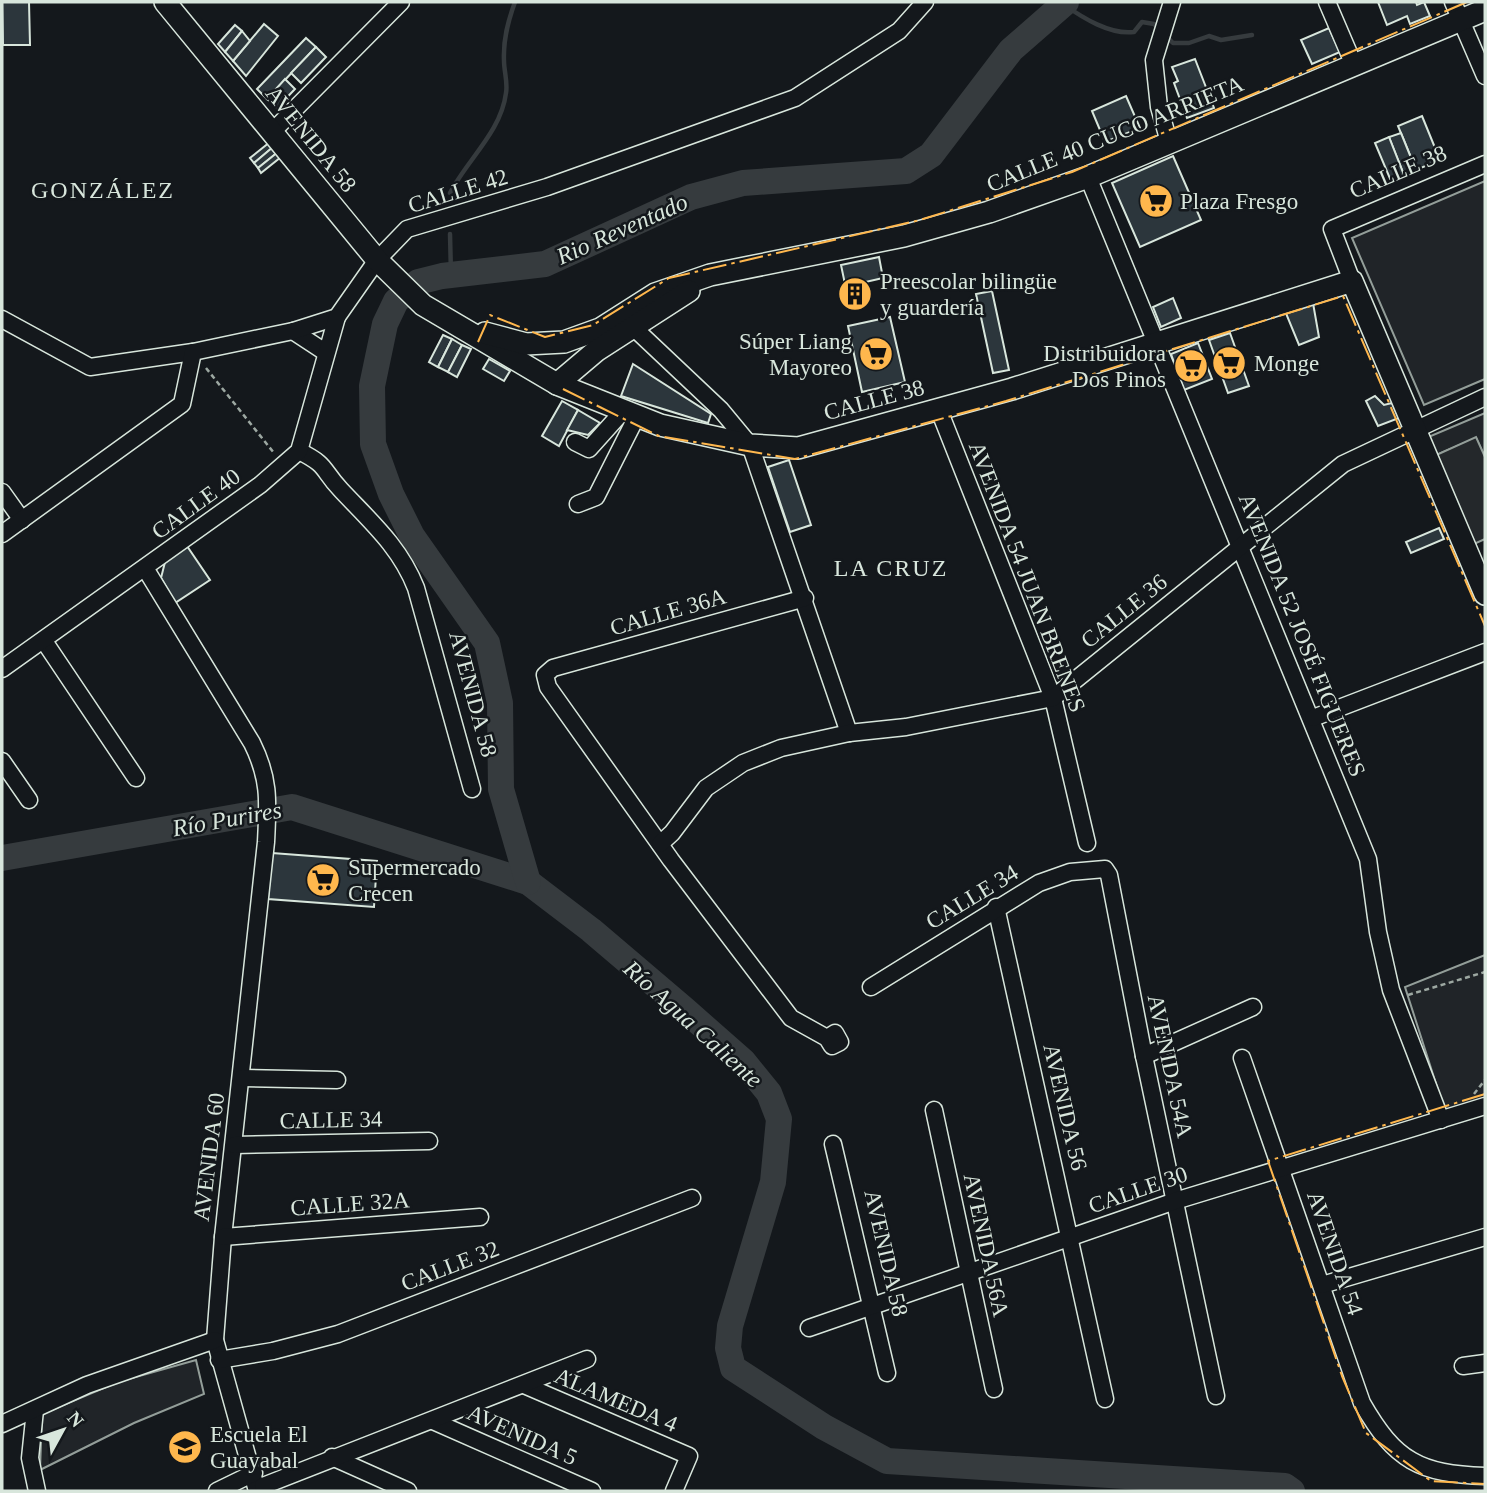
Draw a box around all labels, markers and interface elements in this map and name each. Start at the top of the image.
street label: CALLE 40 CUCO ARRIETA [983,71,1247,197]
street label: AVENIDA 58 [261,81,361,197]
street label: CALLE 38 [1346,140,1450,204]
street label: CALLE 42 [405,164,511,218]
district label: GONZÁLEZ [31,177,175,203]
supermarket icon: Plaza Fresgo [1137,182,1175,220]
water label: Rio Reventado [552,189,692,270]
place label: Plaza Fresgo [1180,189,1298,214]
place label: Preescolar bilingüe y guardería [880,269,1057,320]
building icon: Preescolar bilingüe y guardería [836,275,874,313]
place label: Súper Liang Mayoreo [739,329,852,380]
supermarket icon: Súper Liang Mayoreo [857,335,895,373]
place label: Distribuidora Dos Pinos [1043,341,1166,392]
supermarket icon: Monge [1210,344,1248,382]
supermarket icon: Distribuidora Dos Pinos [1172,347,1210,385]
place label: Monge [1254,351,1319,376]
street label: CALLE 38 [821,375,927,425]
street label: AVENIDA 54 JUAN BRENES [964,438,1090,716]
street label: CALLE 40 [147,464,245,544]
street label: AVENIDA 52 JOSÉ FIGUERES [1234,490,1370,780]
district label: LA CRUZ [834,555,948,581]
street label: CALLE 36 [1076,569,1172,653]
street label: CALLE 36A [607,583,729,640]
street label: AVENIDA 58 [444,628,502,760]
water label: Río Purires [169,797,284,842]
place label: Supermercado Crecen [348,855,481,906]
street label: CALLE 34 [921,860,1023,934]
supermarket icon: Supermercado Crecen [304,861,342,899]
water label: Río Agua Caliente [618,954,768,1093]
street label: AVENIDA 54A [1143,992,1197,1140]
street label: AVENIDA 56 [1038,1041,1092,1173]
street label: AVENIDA 60 [189,1091,229,1223]
street label: CALLE 34 [279,1107,383,1133]
street label: CALLE 30 [1085,1161,1191,1219]
street label: AVENIDA 56A [959,1171,1013,1319]
street label: CALLE 32A [290,1187,411,1221]
street label: AVENIDA 58 [859,1187,913,1319]
street label: AVENIDA 54 [1302,1188,1368,1319]
street label: CALLE 32 [398,1236,502,1296]
street label: ALAMEDA 4 [551,1363,682,1437]
north arrow [28,1395,98,1465]
street label: AVENIDA 5 [463,1400,581,1470]
text: N [63,1407,88,1432]
place label: Escuela El Guayabal [210,1422,308,1473]
school or university icon: Escuela El Guayabal [166,1428,204,1466]

